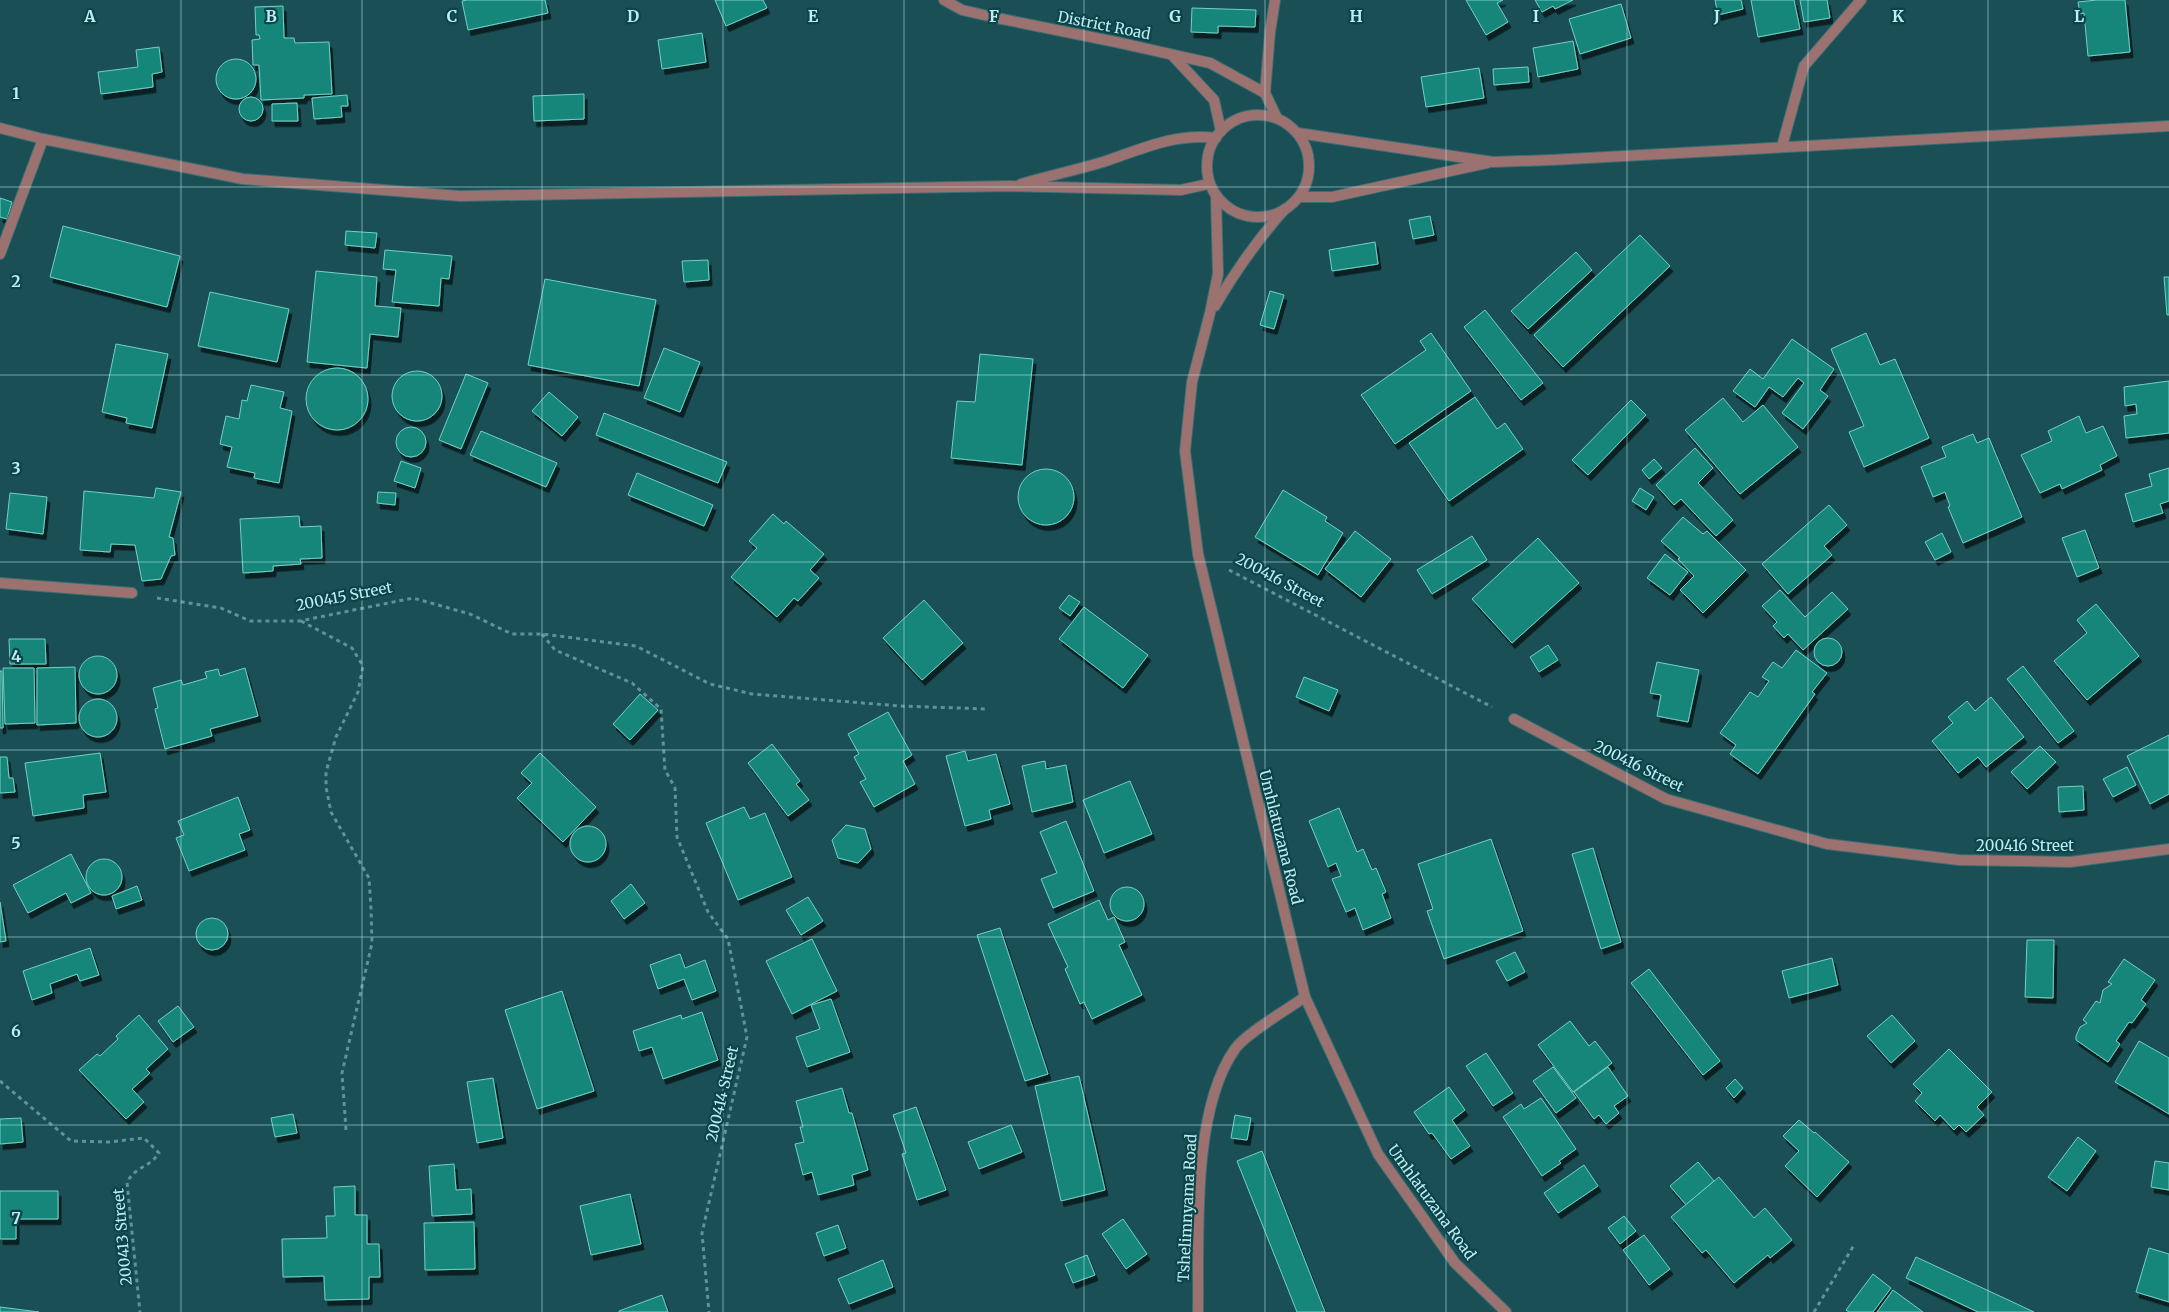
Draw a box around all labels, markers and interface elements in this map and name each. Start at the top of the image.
text: A [83,6,96,26]
text: B [265,6,277,26]
text: C [447,6,457,26]
text: D [627,6,639,26]
text: E [808,6,819,26]
text: F [989,6,999,26]
text: G [1169,6,1181,26]
text: H [1349,6,1363,26]
text: I [1533,6,1539,26]
text: J [1713,6,1720,26]
text: K [1892,6,1904,26]
text: L [2074,6,2084,26]
street label: District Road [1056,7,1152,43]
text: 1 [12,83,20,103]
text: 2 [11,271,21,291]
text: 3 [11,458,21,478]
street label: 200416 Street [1232,549,1328,611]
street label: 200415 Street [294,577,394,615]
text: 4 [11,646,21,666]
street label: 200416 Street [1591,736,1687,796]
street label: Umhlatuzana Road [1255,768,1307,906]
text: 5 [11,833,21,853]
street label: 200416 Street [1976,836,2074,855]
text: 6 [11,1021,21,1041]
street label: 200414 Street [702,1044,742,1144]
street label: Tshelimnyama Road [1174,1133,1200,1283]
street label: Umhlatuzana Road [1384,1141,1480,1263]
street label: 200413 Street [108,1187,136,1286]
text: 7 [11,1208,21,1228]

